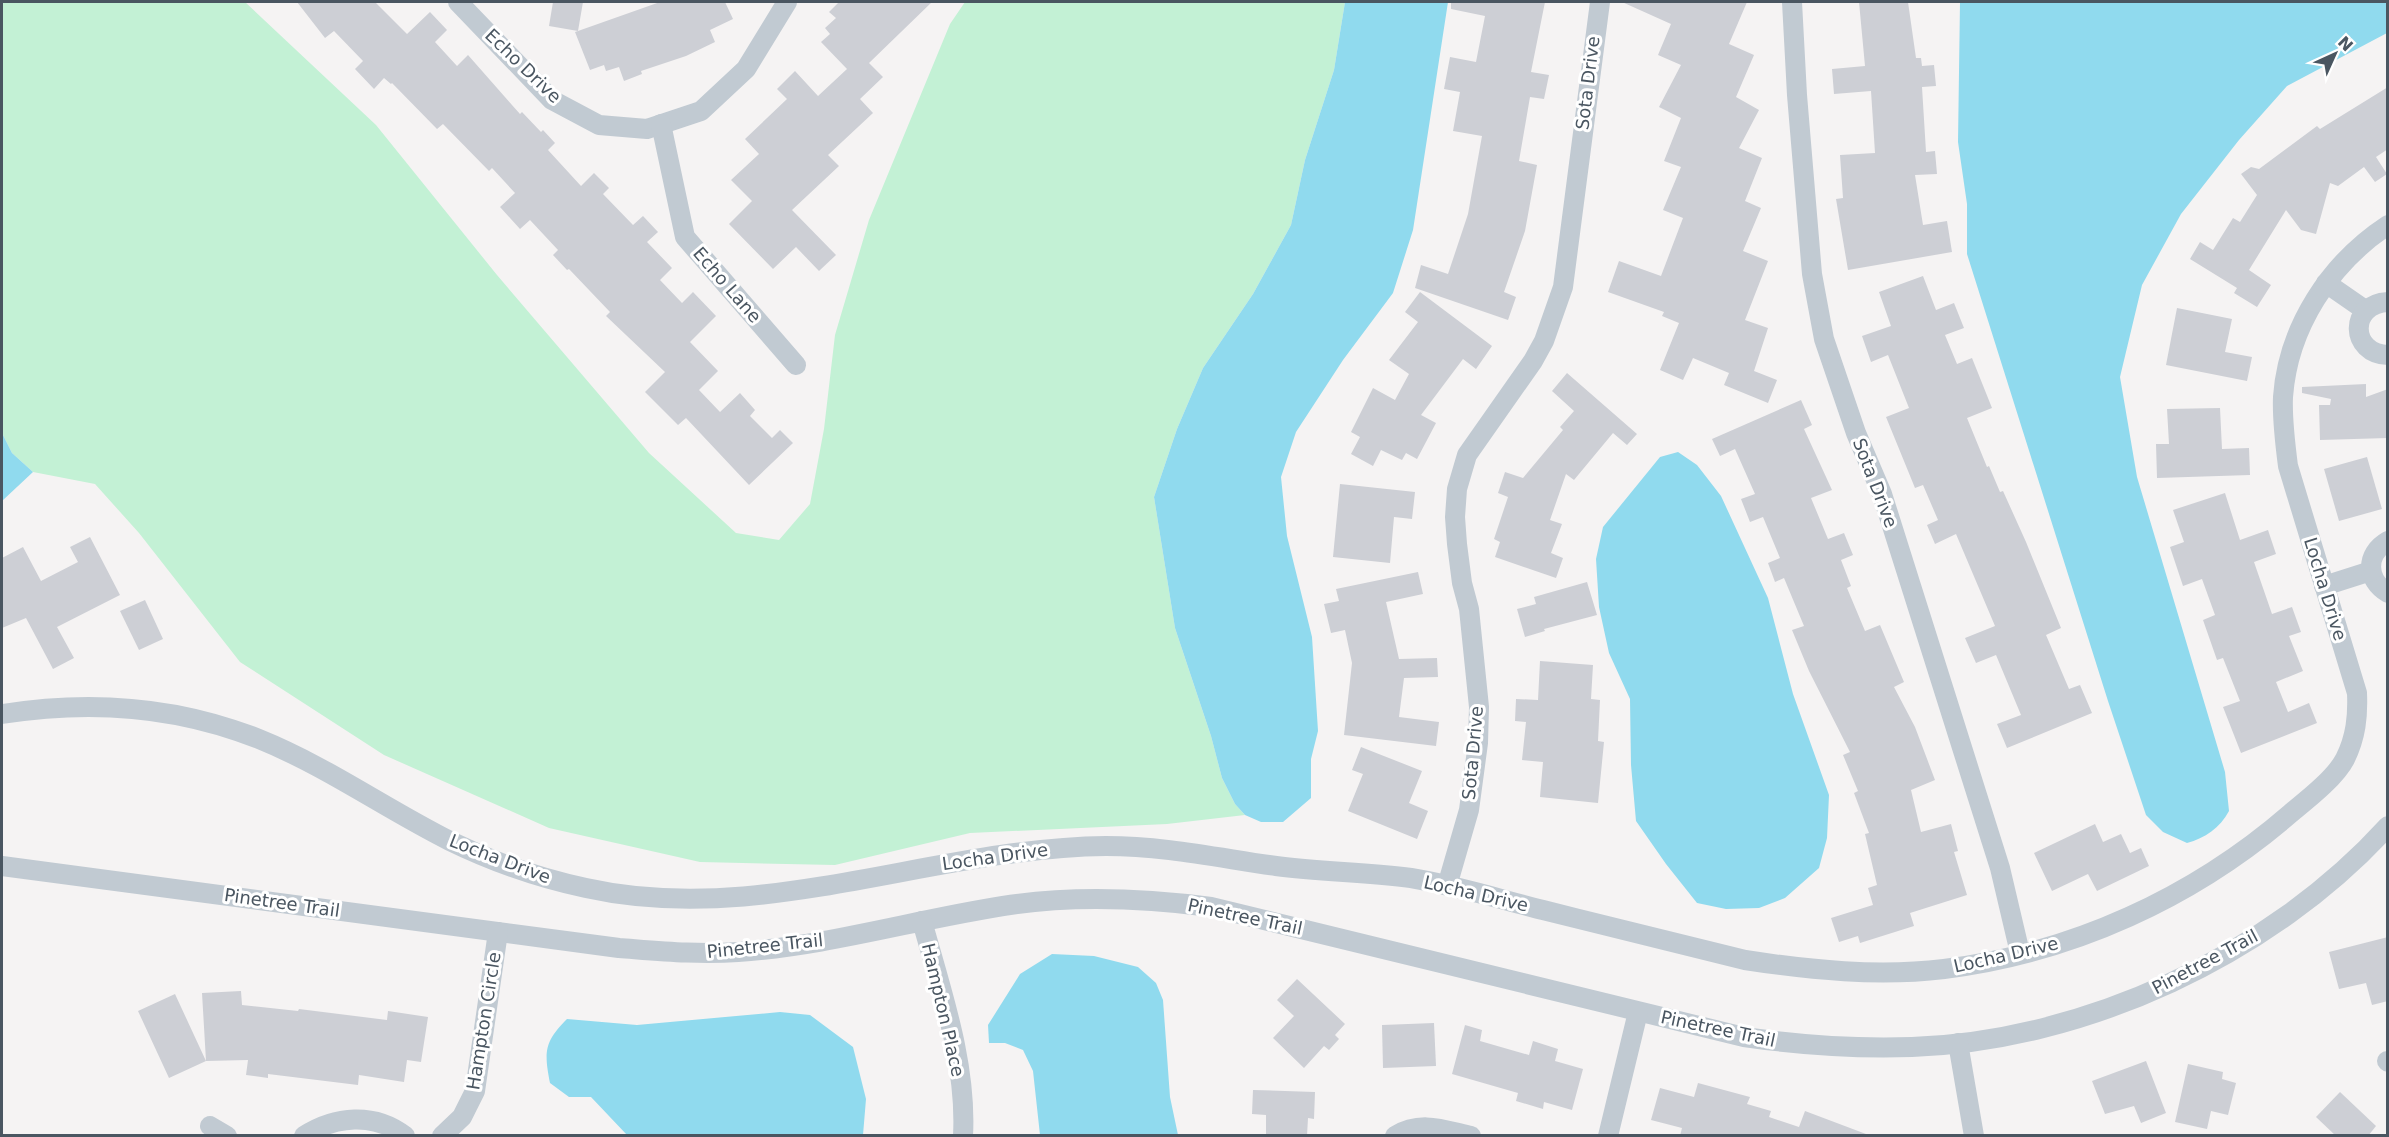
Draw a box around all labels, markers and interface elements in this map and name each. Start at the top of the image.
street label: Echo Drive [481,24,566,107]
north arrow [2305,24,2365,84]
text: N [2334,32,2357,55]
street label: Sota Drive [1571,35,1604,131]
street label: Echo Lane [689,243,766,327]
street label: Sota Drive [1849,435,1902,531]
street label: Locha Drive [2300,535,2351,643]
street label: Sota Drive [1458,705,1487,801]
street label: Locha Drive [447,830,554,887]
street label: Locha Drive [941,839,1049,874]
street label: Locha Drive [1422,871,1530,916]
street label: Pinetree Trail [223,884,341,921]
street label: Pinetree Trail [1186,894,1304,939]
street label: Pinetree Trail [2148,925,2261,998]
street label: Pinetree Trail [706,929,824,962]
street label: Locha Drive [1952,932,2060,977]
street label: Hampton Place [918,941,969,1079]
street label: Hampton Circle [462,950,505,1091]
street label: Pinetree Trail [1659,1006,1777,1051]

